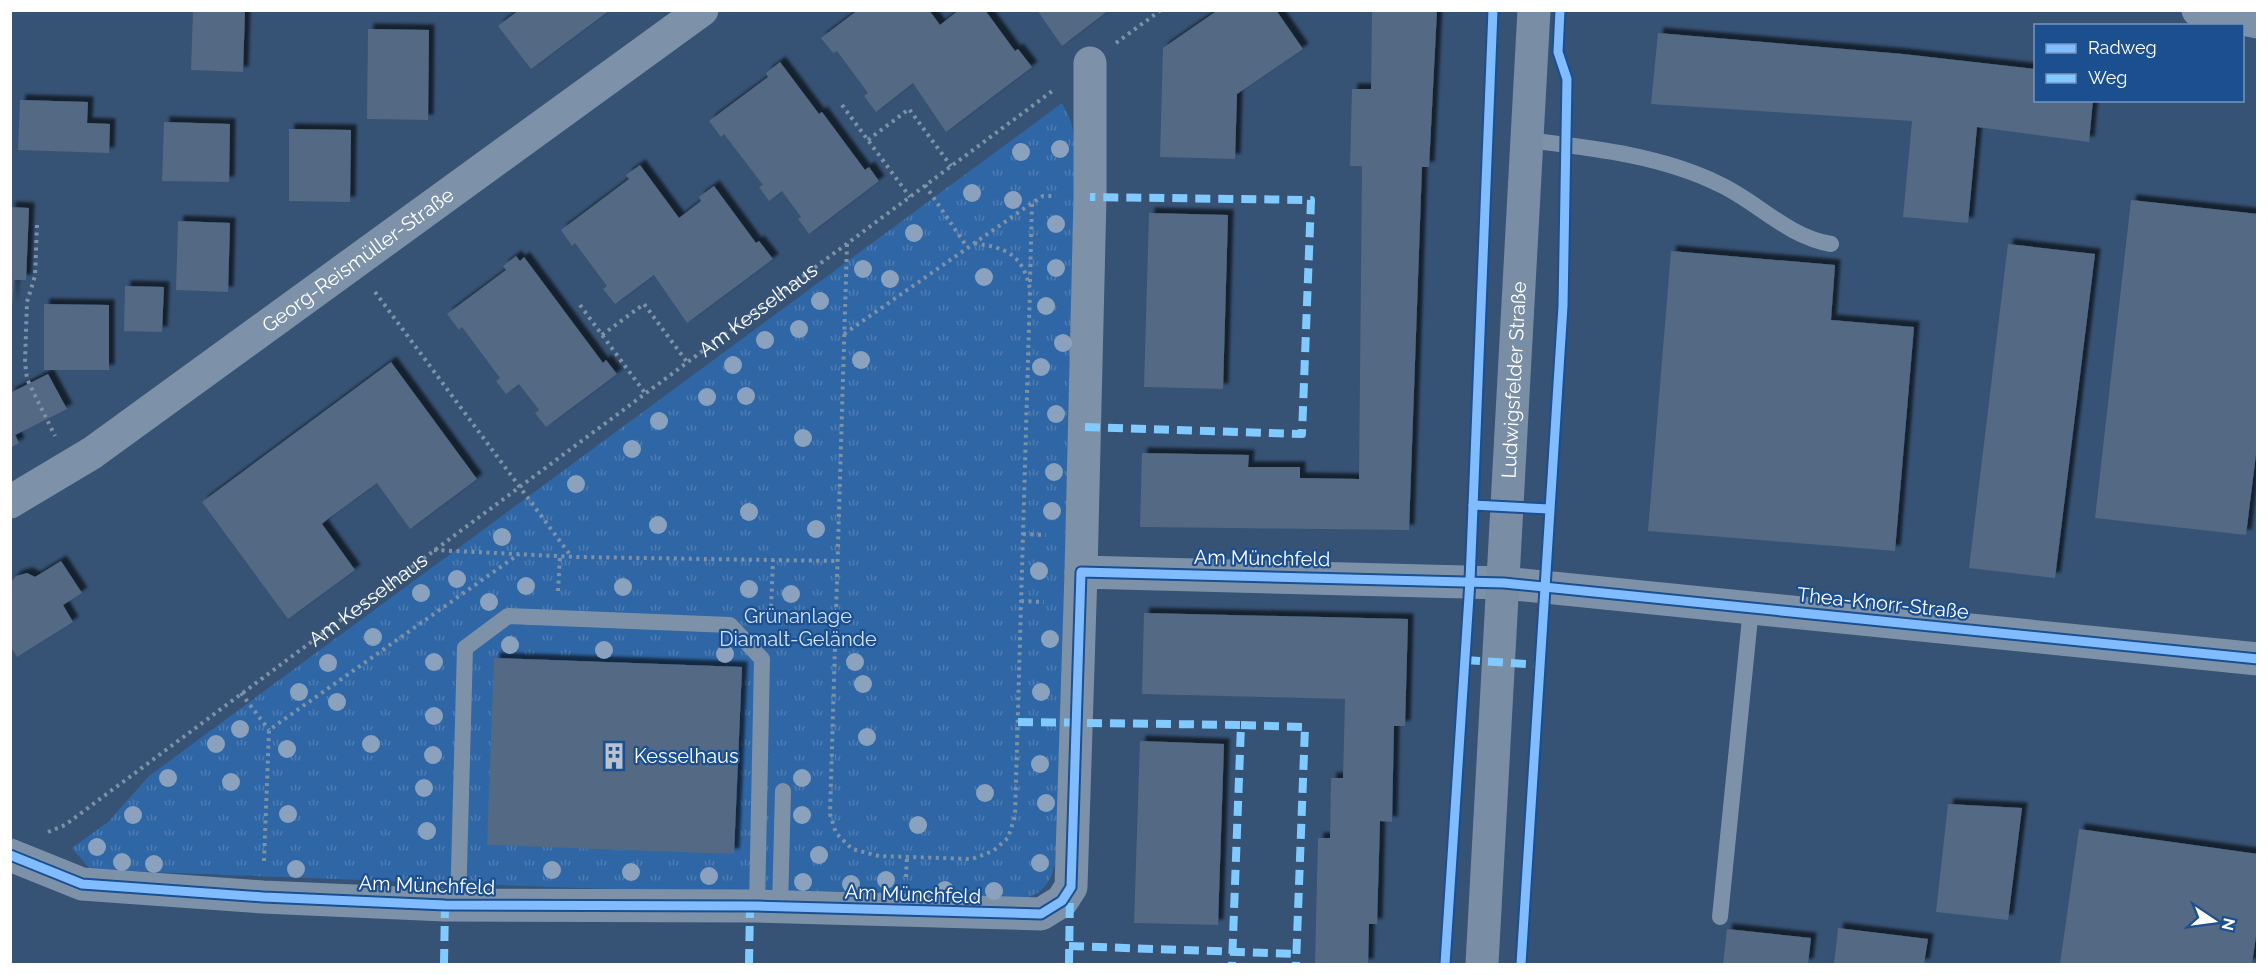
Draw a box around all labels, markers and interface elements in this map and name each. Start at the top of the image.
legend [2034,24,2244,102]
text: Radweg [2088,37,2157,58]
text: Weg [2088,67,2127,88]
street label: Georg-Reismüller-Straße [257,182,459,338]
street label: Am Kesselhaus [694,258,822,362]
street label: Ludwigsfelder Straße [1496,280,1531,479]
street label: Am Münchfeld [1194,545,1330,571]
street label: Am Kesselhaus [304,548,432,652]
street label: Thea-Knorr-Straße [1796,582,1970,624]
park label: Grünanlage Diamalt-Gelände [719,604,877,651]
building icon: Kesselhaus [599,741,629,771]
place label: Kesselhaus [634,744,739,768]
street label: Am Münchfeld [358,871,496,899]
street label: Am Münchfeld [844,880,982,908]
north arrow [2184,891,2244,951]
text: N [2217,916,2239,932]

